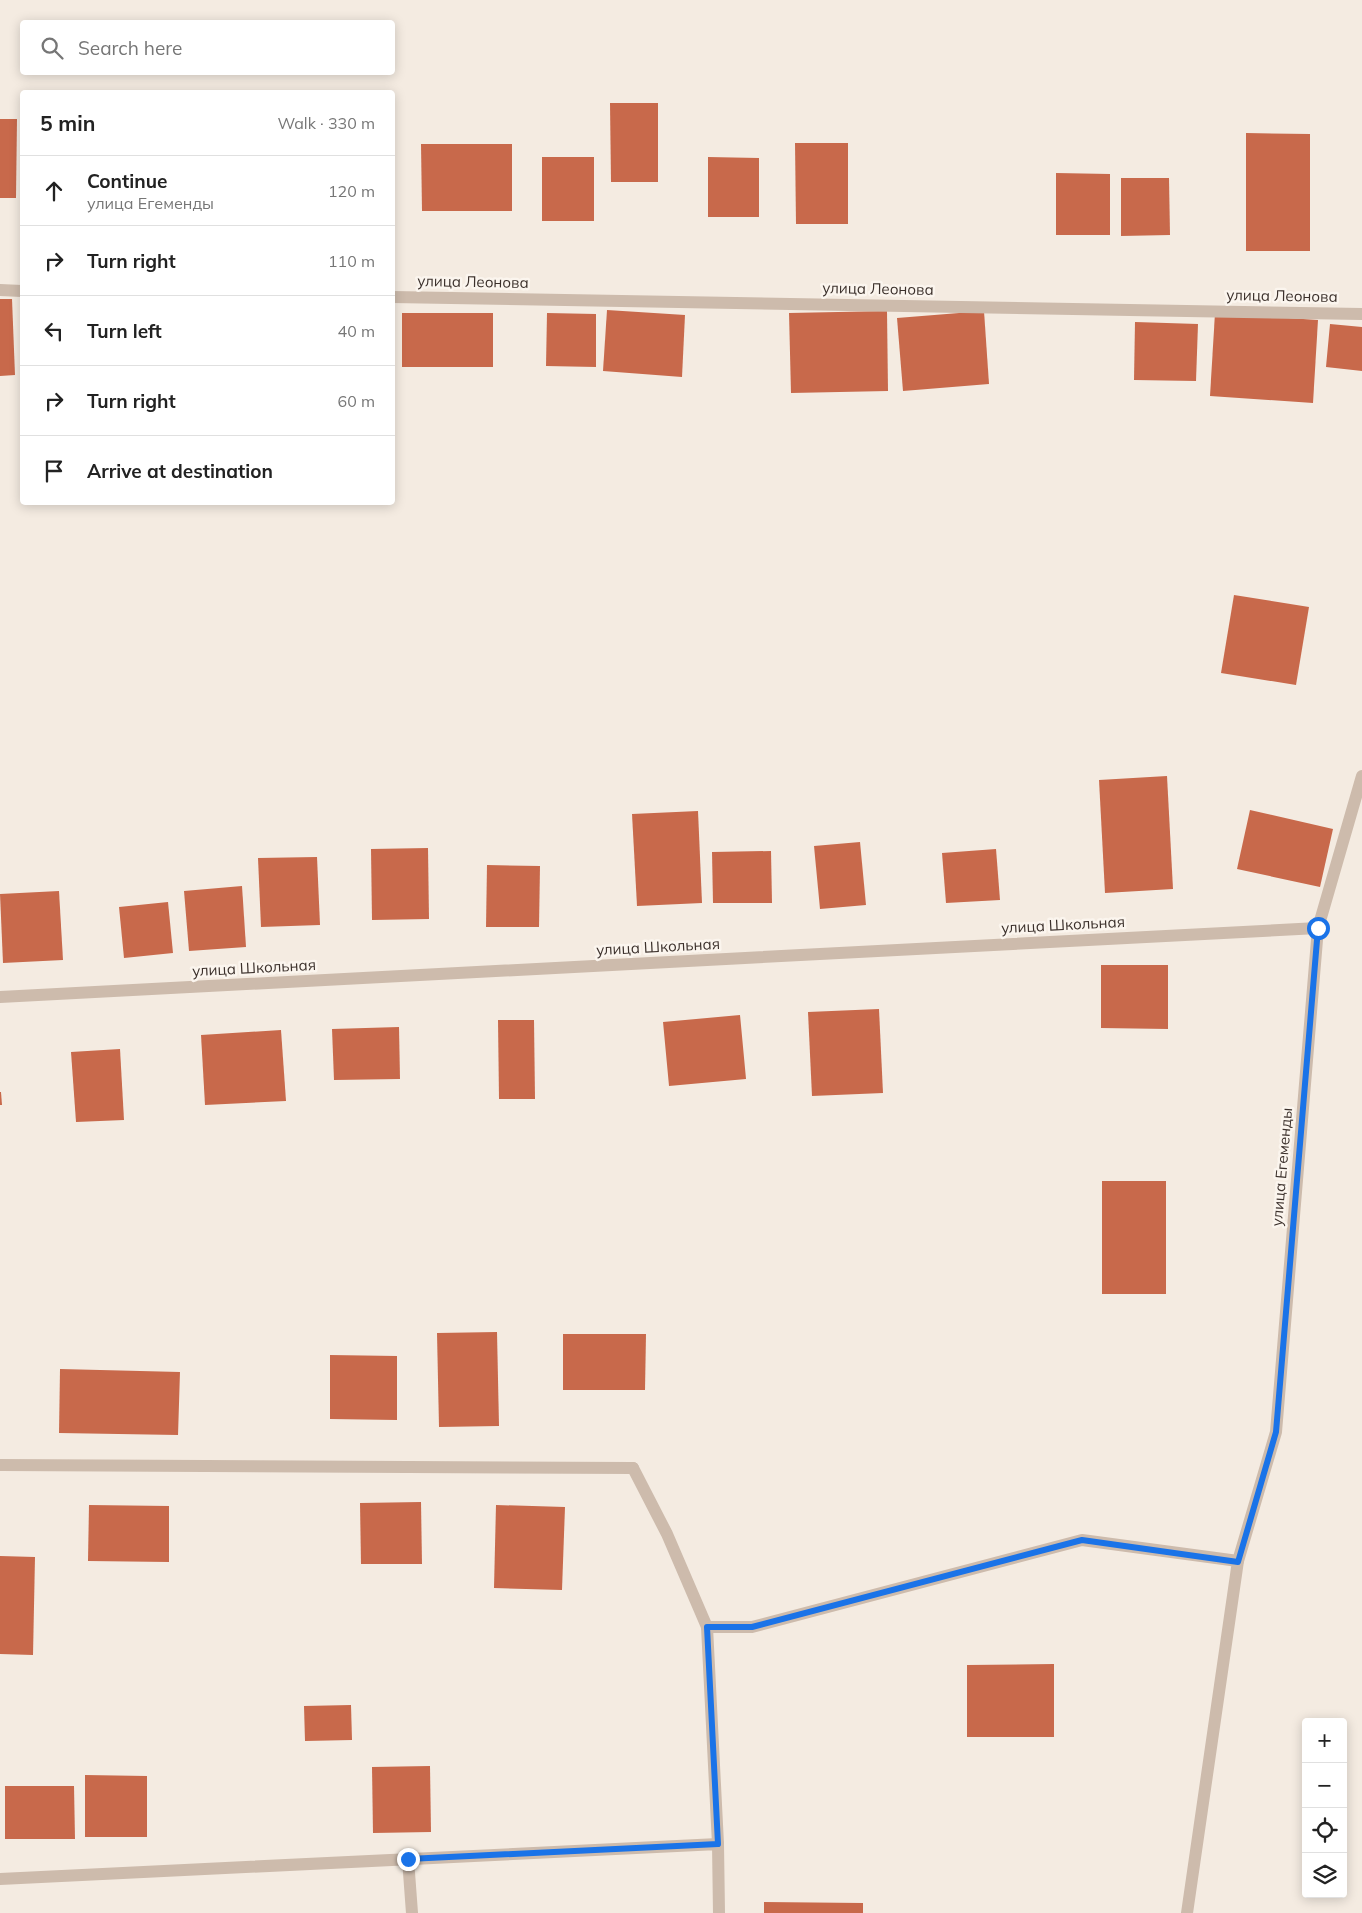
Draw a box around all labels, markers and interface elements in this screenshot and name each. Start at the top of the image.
search box [20,20,395,75]
icon: search [38,34,66,62]
text: Search here [78,36,182,60]
text: 5 min [40,110,95,136]
text: Walk · 330 m [277,113,375,133]
text: Continue [87,169,167,193]
icon: ahead [40,177,68,205]
text: 120 m [328,181,375,201]
text: улица Егеменды [87,193,214,213]
icon: right [40,247,68,275]
text: Turn right [87,249,176,273]
text: 110 m [328,251,375,271]
street label: улица Леонова [417,271,529,292]
street label: улица Леонова [822,278,934,299]
street label: улица Леонова [1226,285,1338,306]
icon: left [40,317,68,345]
text: Turn left [87,319,162,343]
text: 40 m [338,321,375,341]
icon: right [40,387,68,415]
text: Turn right [87,389,176,413]
text: 60 m [338,391,375,411]
icon: arrive [40,457,68,485]
text: Arrive at destination [87,459,273,483]
street label: улица Школьная [1001,912,1125,937]
route start [1307,917,1330,940]
street label: улица Школьная [596,934,720,959]
street label: улица Школьная [192,955,316,980]
street label: улица Егеменды [1267,1107,1296,1227]
map controls [1302,1718,1347,1898]
button: + [1302,1718,1347,1763]
button: − [1302,1763,1347,1808]
button: locate [1302,1808,1347,1853]
route end [397,1848,420,1871]
button: layers [1302,1853,1347,1898]

